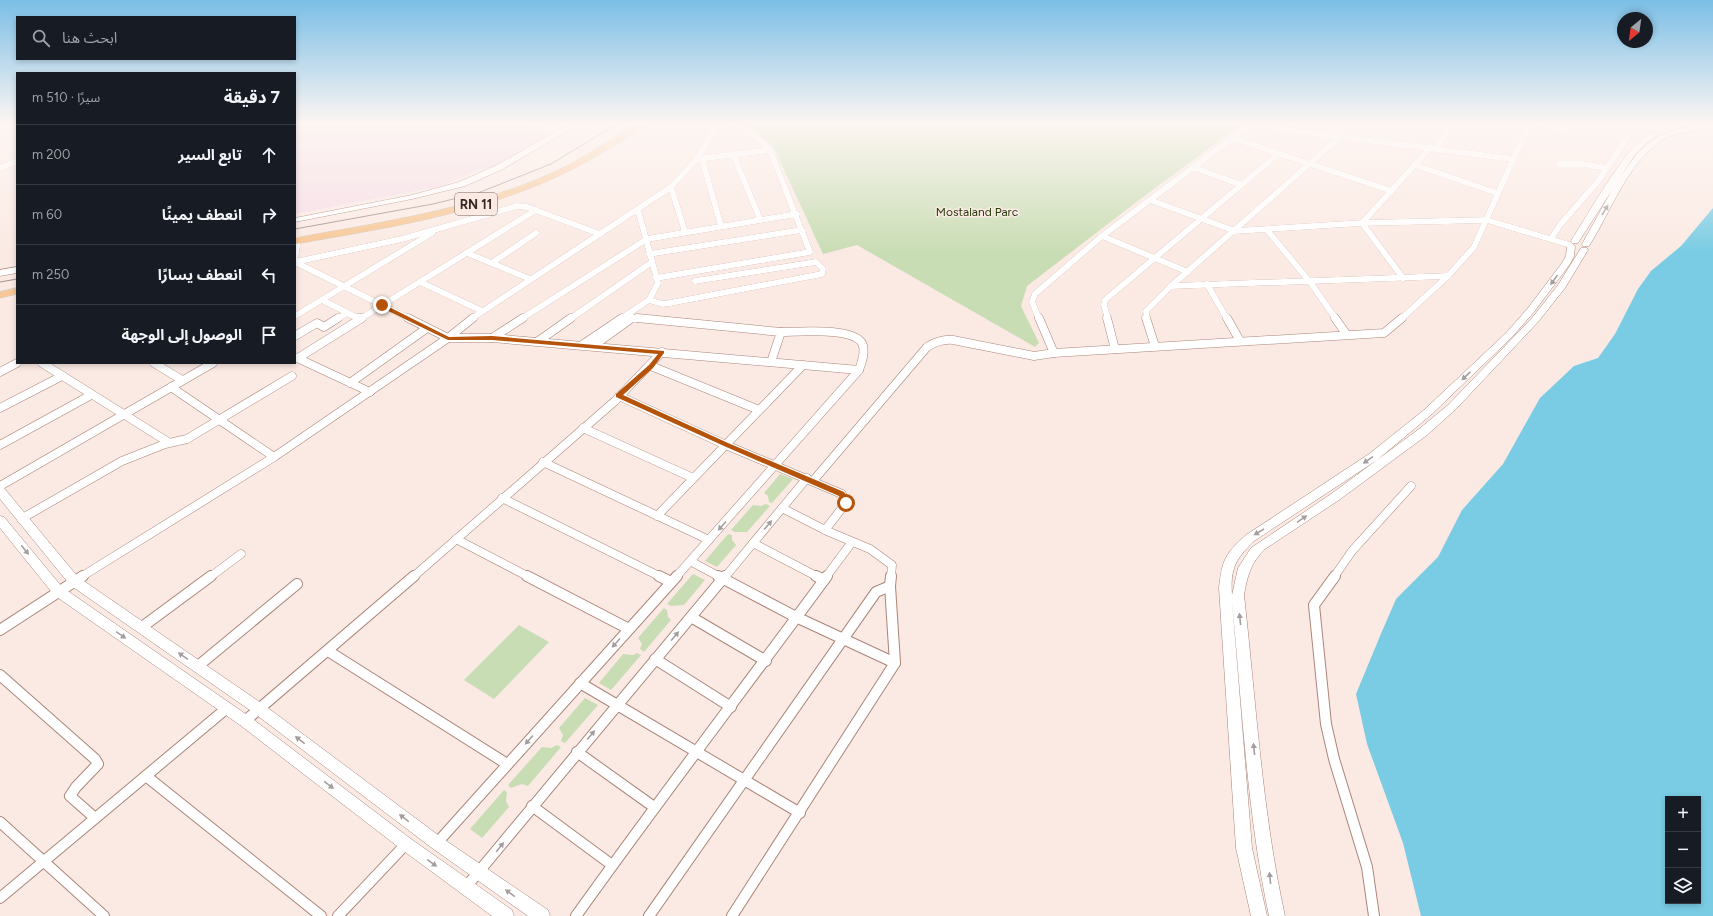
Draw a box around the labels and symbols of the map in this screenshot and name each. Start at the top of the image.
north arrow [1617,12,1653,48]
road number: RN 11 [455,193,497,215]
one-way arrow [1601,204,1608,216]
park label: Mostaland Parc [936,205,1019,219]
one-way arrow [1550,275,1558,285]
route end [373,296,391,314]
one-way arrow [1461,371,1471,381]
one-way arrow [1363,456,1373,464]
route start [837,494,855,512]
one-way arrow [1297,515,1308,523]
one-way arrow [763,520,772,531]
one-way arrow [717,521,726,531]
one-way arrow [1253,529,1265,536]
one-way arrow [20,544,29,555]
one-way arrow [1237,613,1243,626]
one-way arrow [671,630,680,641]
one-way arrow [116,631,127,639]
one-way arrow [611,638,621,648]
one-way arrow [178,652,188,660]
one-way arrow [587,730,596,741]
one-way arrow [524,734,533,745]
one-way arrow [295,736,305,744]
one-way arrow [1251,743,1257,755]
one-way arrow [323,781,334,789]
one-way arrow [398,814,409,822]
one-way arrow [496,841,504,852]
one-way arrow [427,859,438,867]
one-way arrow [1267,872,1273,884]
one-way arrow [505,889,515,897]

